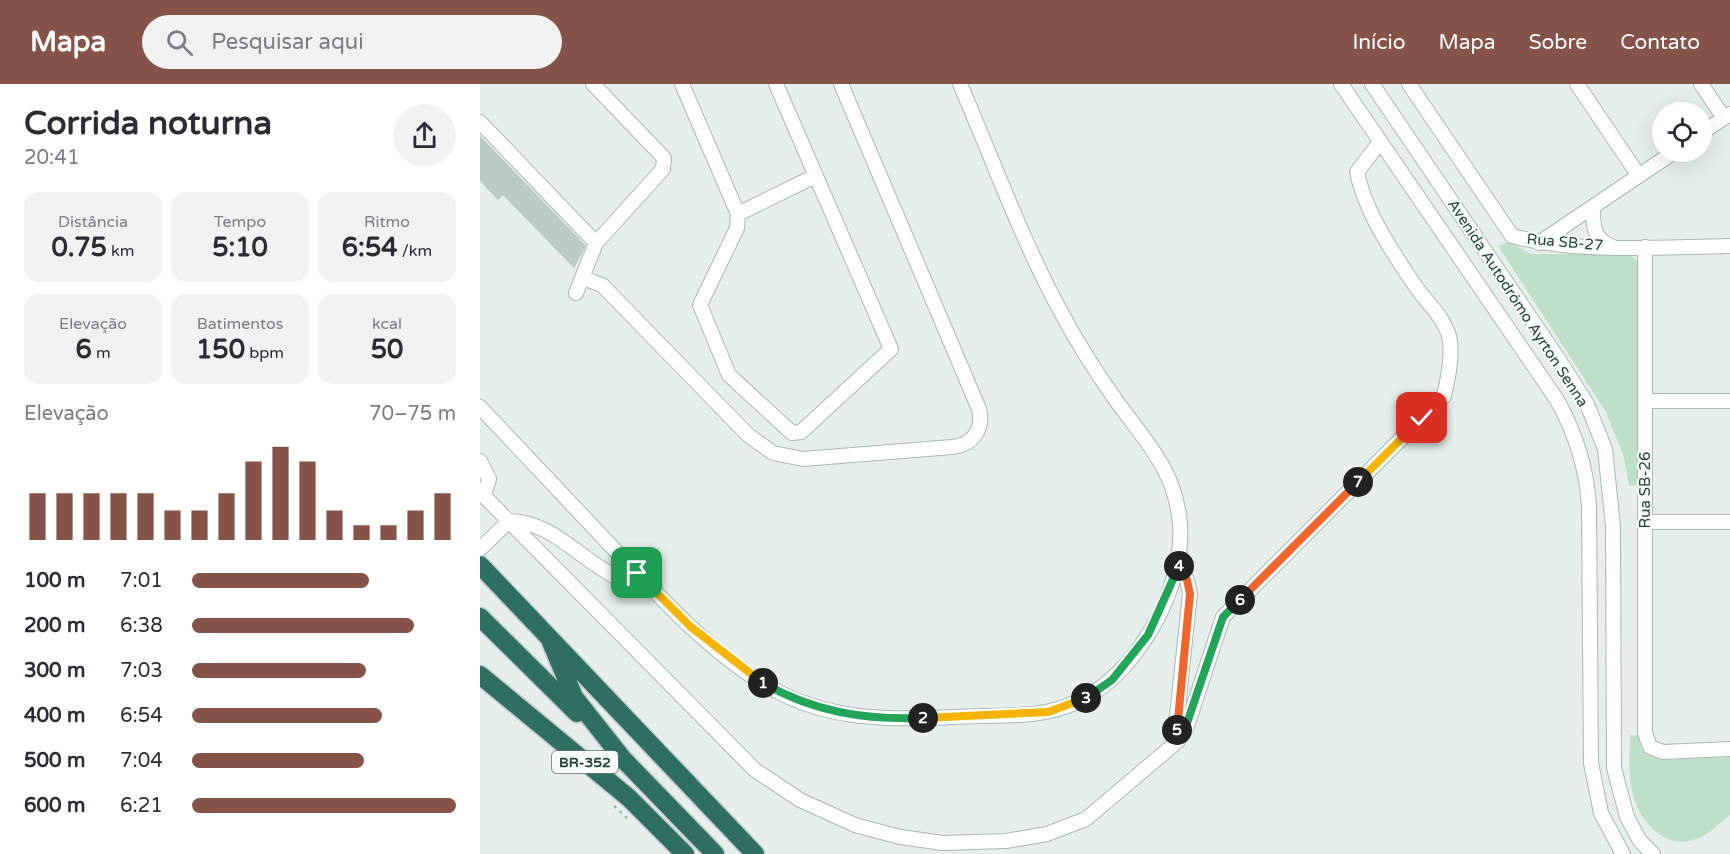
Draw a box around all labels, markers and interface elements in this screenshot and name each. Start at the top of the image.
search box [142,15,562,69]
text: Mapa [30,25,106,59]
icon: search [163,26,196,59]
text: Pesquisar aqui [211,29,364,55]
text: Início [1353,30,1405,55]
text: Mapa [1438,30,1496,55]
text: Sobre [1529,30,1587,55]
text: Contato [1620,30,1700,55]
map controls [1652,102,1712,162]
button: locate [1652,102,1712,162]
text: Corrida noturna [24,104,272,143]
button: share [393,104,456,167]
text: 20:41 [24,146,79,170]
street label: Avenida Autodrómo Ayrton Senna [1444,196,1592,410]
text: Distância [58,212,128,232]
text: Tempo [214,212,266,232]
text: Ritmo [364,212,410,232]
street label: Rua SB-27 [1526,230,1604,254]
text: 0.75 [51,232,107,263]
text: 5:10 [212,232,268,263]
text: 6:54 [342,232,398,263]
text: km [107,241,135,261]
text: /km [398,241,432,261]
text: Elevação [59,314,127,334]
text: Batimentos [197,314,283,334]
text: kcal [372,314,402,334]
text: 6 [75,334,92,365]
text: 150 [196,334,245,365]
text: 50 [371,334,403,365]
text: m [92,343,111,363]
text: bpm [245,343,284,363]
pin [1396,392,1447,443]
icon: check [1405,401,1438,434]
text: Elevação [24,402,109,426]
text: 70–75 m [369,402,456,426]
street label: Rua SB-26 [1636,452,1654,528]
pin: 7 [1343,467,1373,497]
text: 7 [1353,472,1363,492]
pin [611,547,662,598]
pin: 4 [1164,551,1194,581]
icon: arrive [620,556,653,589]
text: 4 [1174,556,1184,576]
text: 100 m [24,569,85,593]
text: 7:01 [120,569,163,593]
pin: 6 [1225,585,1255,615]
text: 6 [1235,590,1245,610]
text: 200 m [24,614,85,638]
text: 6:38 [120,614,163,638]
text: 300 m [24,659,85,683]
text: 7:03 [120,659,163,683]
pin: 1 [748,668,778,698]
text: 1 [758,673,768,693]
pin: 3 [1071,683,1101,713]
text: 3 [1081,688,1091,708]
pin: 2 [908,703,938,733]
text: 400 m [24,704,85,728]
text: 6:54 [120,704,163,728]
text: 2 [918,708,928,728]
pin: 5 [1162,715,1192,745]
text: 5 [1172,720,1182,740]
text: 500 m [24,749,85,773]
text: 7:04 [120,749,163,773]
road number: BR-352 [552,751,618,773]
text: 600 m [24,794,85,818]
text: 6:21 [120,794,163,818]

